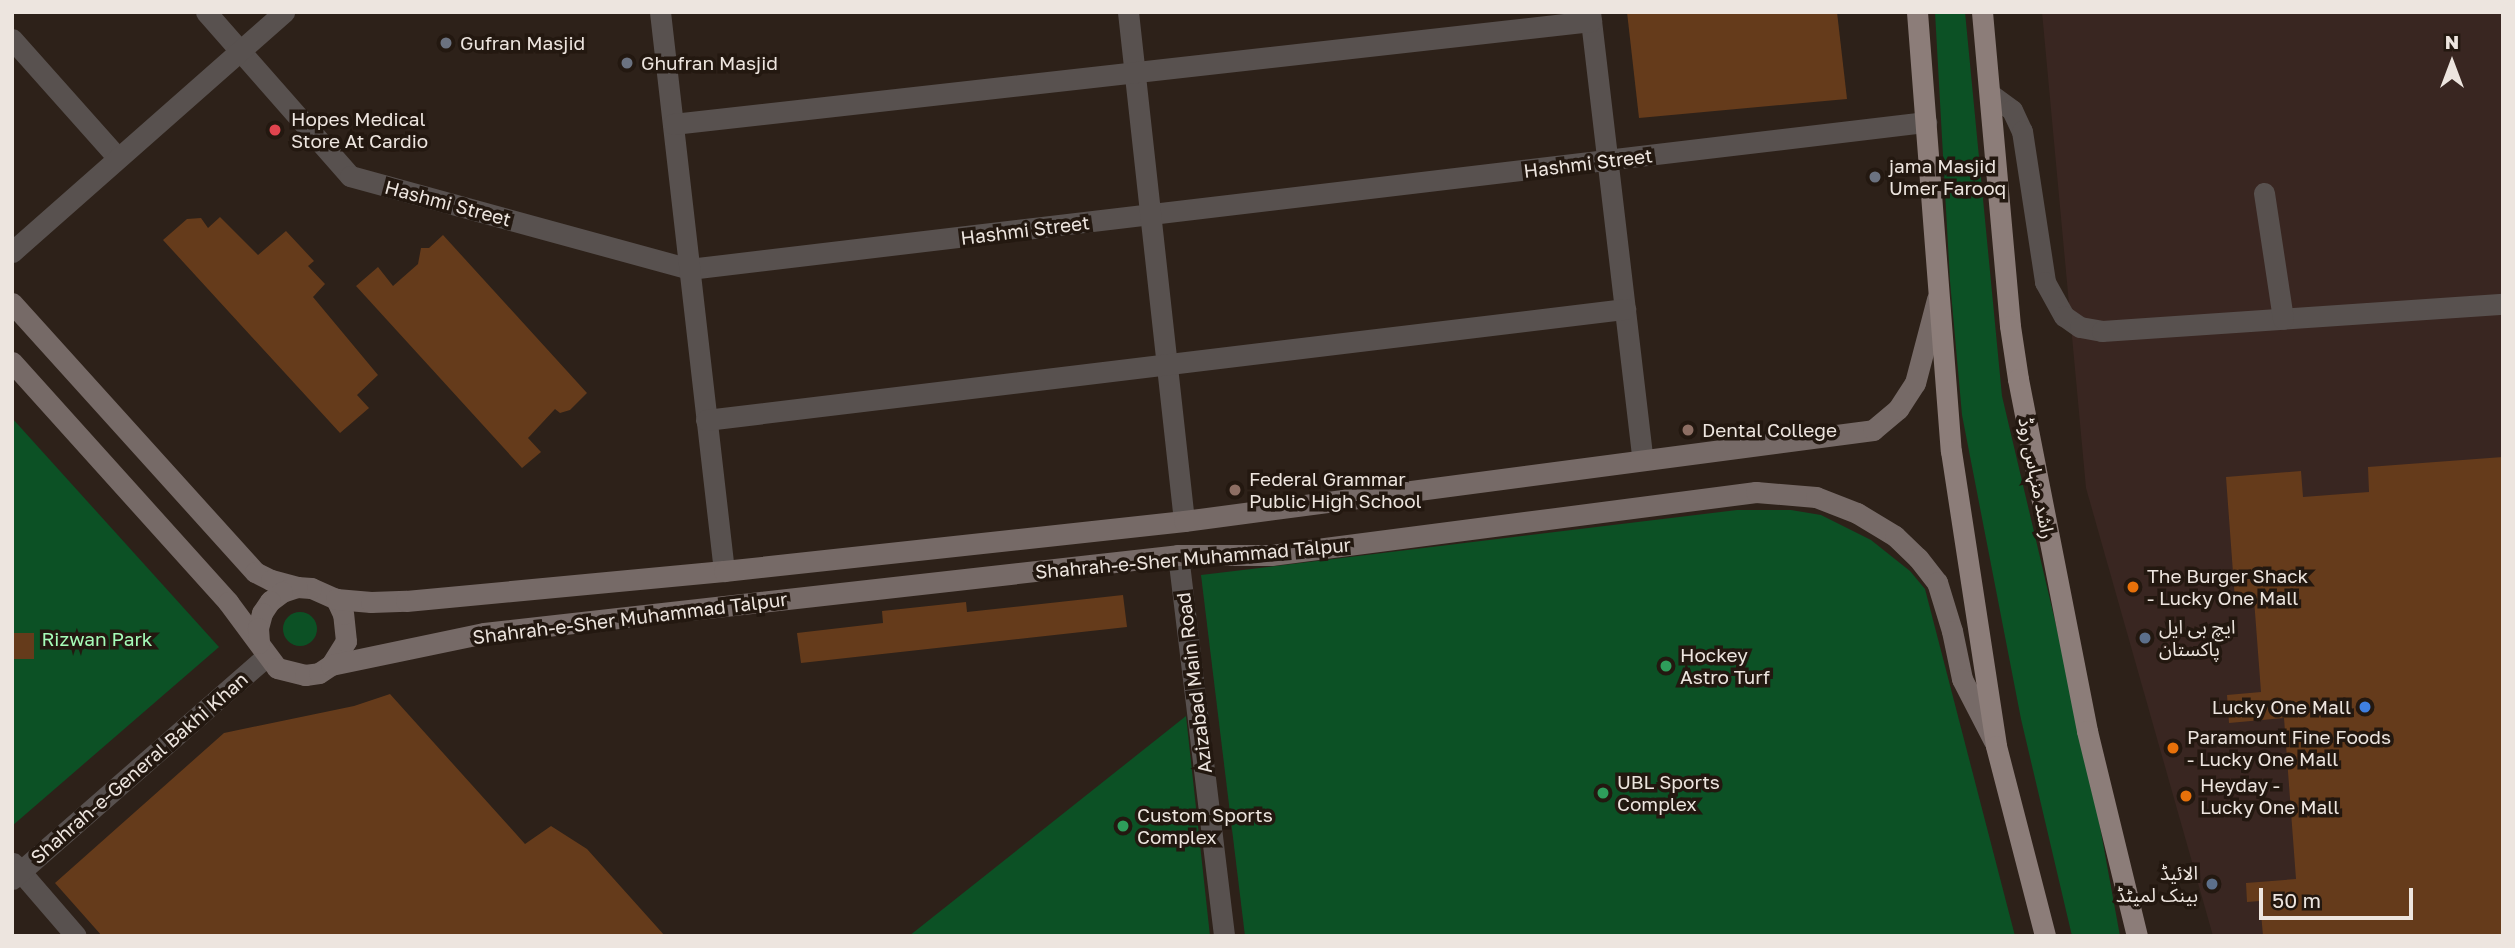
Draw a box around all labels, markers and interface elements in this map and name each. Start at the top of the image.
north arrow [2417,28,2487,98]
text: N [2445,30,2459,53]
place label: Gufran Masjid [460,32,585,54]
marker: Gufran Masjid [438,35,454,51]
place label: Ghufran Masjid [641,52,778,74]
marker: Ghufran Masjid [619,55,635,71]
place label: Hopes Medical Store At Cardio [291,108,428,152]
marker: Hopes Medical Store At Cardio [265,120,285,140]
street label: Hashmi Street [1522,144,1654,182]
place label: jama Masjid Umer Farooq [1889,155,2006,199]
marker: jama Masjid Umer Farooq [1867,169,1883,185]
street label: Hashmi Street [382,175,514,231]
street label: Hashmi Street [959,211,1091,249]
street label: راشد منہاس روڈ [2014,415,2060,541]
place label: Dental College [1702,419,1837,441]
marker: Dental College [1680,422,1696,438]
place label: Federal Grammar Public High School [1249,468,1422,512]
marker: Federal Grammar Public High School [1227,482,1243,498]
street label: Shahrah-e-Sher Muhammad Talpur [1034,533,1352,583]
place label: The Burger Shack - Lucky One Mall [2147,565,2308,609]
marker: The Burger Shack - Lucky One Mall [2125,579,2141,595]
street label: Shahrah-e-Sher Muhammad Talpur [471,587,789,649]
street label: Azizabad Main Road [1172,591,1216,775]
place label: ایچ بی ایل پاکستان [2159,616,2236,660]
park label: Rizwan Park [41,628,153,650]
marker: ایچ بی ایل پاکستان [2137,630,2153,646]
place label: Hockey Astro Turf [1680,644,1770,688]
marker: Hockey Astro Turf [1658,658,1674,674]
street label: Shahrah-e-General Bakhi Khan [26,667,252,869]
place label: Lucky One Mall [2212,696,2351,718]
marker: Lucky One Mall [2357,699,2373,715]
place label: Paramount Fine Foods - Lucky One Mall [2187,726,2391,770]
marker: Paramount Fine Foods - Lucky One Mall [2165,740,2181,756]
place label: UBL Sports Complex [1617,771,1720,815]
place label: Heyday - Lucky One Mall [2200,774,2339,818]
marker: UBL Sports Complex [1595,785,1611,801]
marker: Heyday - Lucky One Mall [2178,788,2194,804]
place label: Custom Sports Complex [1137,804,1273,848]
marker: Custom Sports Complex [1115,818,1131,834]
place label: الائیڈ بینک لمیٹڈ [2116,862,2198,906]
scale bar [2263,874,2417,918]
marker: الائیڈ بینک لمیٹڈ [2204,876,2220,892]
text: 50 m [2272,887,2321,913]

